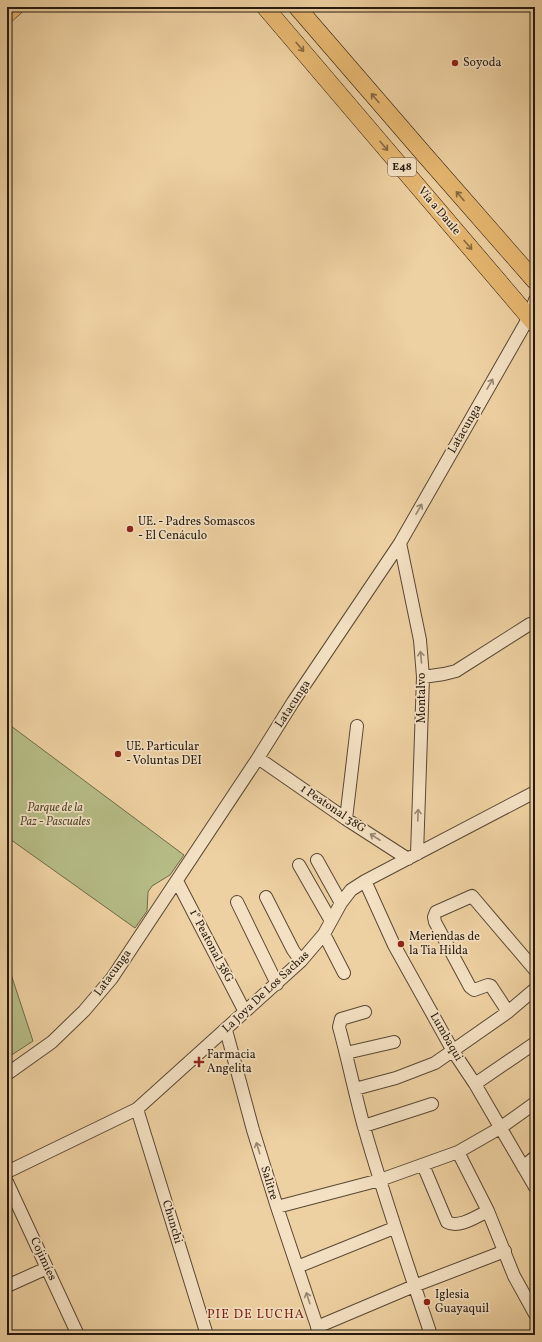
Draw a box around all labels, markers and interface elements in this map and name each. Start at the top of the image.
one-way arrow [296,42,305,53]
place label: Soyoda [463,55,501,71]
marker: Soyoda [450,58,460,68]
one-way arrow [371,92,380,103]
one-way arrow [380,141,389,152]
road number: E48 [388,158,416,176]
street label: Vía a Daule [414,183,464,239]
one-way arrow [455,191,465,201]
one-way arrow [464,240,473,251]
one-way arrow [487,378,495,390]
street label: Latacunga [445,402,485,456]
one-way arrow [416,503,424,515]
place label: UE. - Padres Somascos - El Cenáculo [138,514,255,544]
marker: UE. - Padres Somascos - El Cenáculo [125,524,135,534]
one-way arrow [418,651,425,664]
street label: Montalvo [414,673,430,723]
street label: Latacunga [272,677,314,731]
place label: UE. Particular - Voluntas DEI [126,739,202,769]
marker: UE. Particular - Voluntas DEI [113,749,123,759]
street label: 1 Peatonal 38G [297,781,369,837]
park label: Parque de la Paz - Pascuales [20,800,91,830]
one-way arrow [415,809,422,822]
one-way arrow [370,833,381,842]
street label: 1° Peatonal 38G [185,907,237,985]
place label: Meriendas de la Tia Hilda [409,929,480,959]
marker: Meriendas de la Tia Hilda [396,939,406,949]
street label: Latacunga [91,946,135,1000]
street label: La Joya De Los Sachas [219,947,313,1037]
street label: Lumbaqui [426,1010,467,1065]
place label: Farmacia Angelita [207,1047,256,1077]
marker: Farmacia Angelita [194,1057,204,1067]
one-way arrow [254,1142,261,1155]
street label: Salitre [256,1164,282,1202]
street label: Chunchi [158,1198,186,1246]
street label: Cojimíes [26,1235,60,1283]
place label: Iglesia Guayaquil [435,1287,490,1317]
one-way arrow [303,1292,311,1304]
marker: Iglesia Guayaquil [422,1297,432,1307]
district label: PIE DE LUCHA [207,1306,305,1324]

